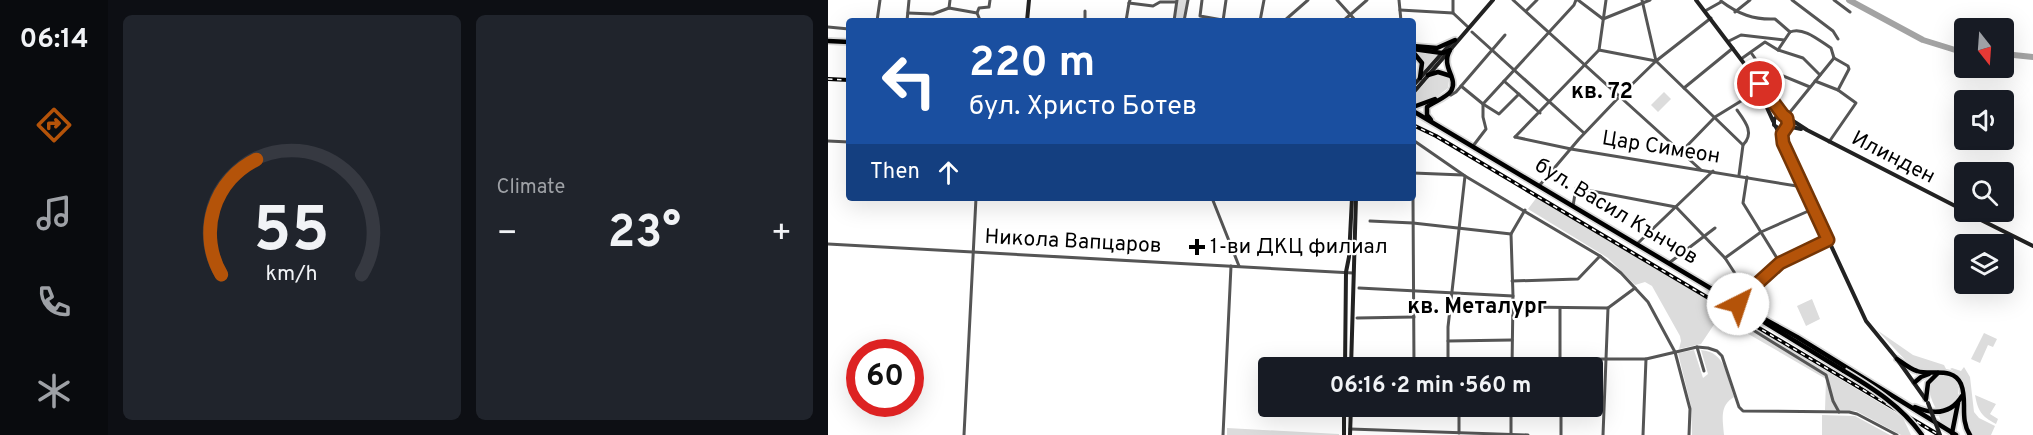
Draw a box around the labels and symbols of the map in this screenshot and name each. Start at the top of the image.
north arrow [1954,18,2014,78]
pin [1734,58,1785,109]
district label: кв. 72 [1571,79,1633,106]
street label: Цар Симеон [1600,125,1722,171]
street label: Илинден [1846,125,1940,191]
street label: бул. Васил Кънчов [1529,153,1703,271]
street label: Никола Вапцаров [984,224,1162,260]
place label: 1-ви ДКЦ филиал [1210,234,1388,261]
marker: 1-ви ДКЦ филиал [1188,238,1206,256]
position arrow [1706,272,1770,336]
district label: кв. Металург [1407,294,1547,321]
speed limit sign: 60 [846,339,924,417]

